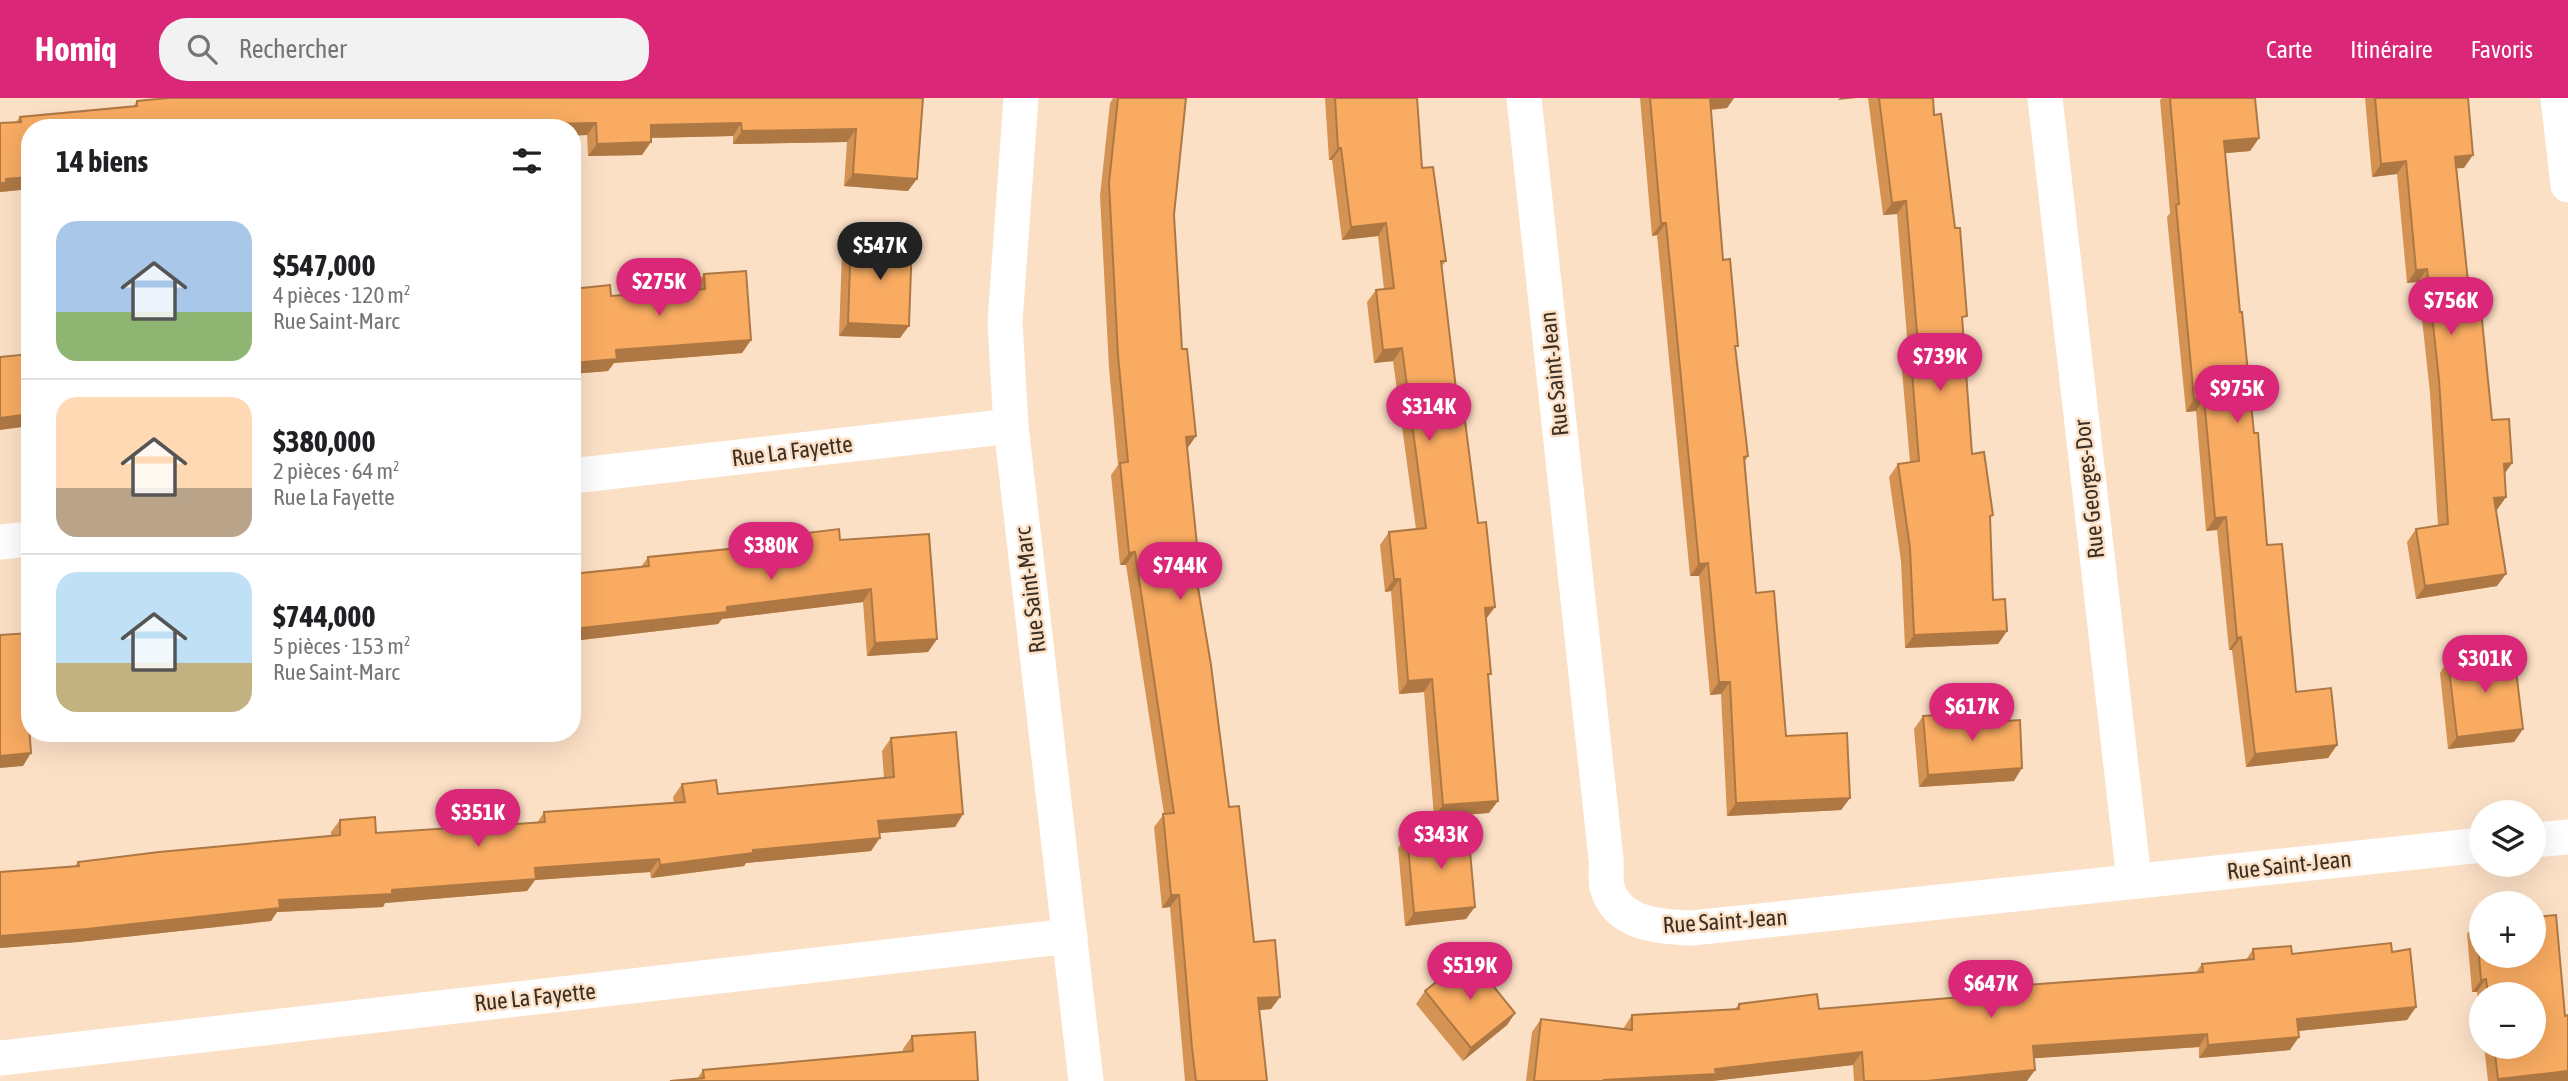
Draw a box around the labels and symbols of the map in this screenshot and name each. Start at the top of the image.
pin: $547K [831,222,929,282]
pin: $275K [610,258,708,318]
pin: $756K [2402,278,2500,337]
street label: Rue Saint-Jean [1535,310,1573,438]
pin: $739K [1891,334,1989,393]
pin: $975K [2188,366,2286,425]
pin: $314K [1380,384,1478,443]
street label: Rue Georges-Dor [2069,417,2109,560]
street label: Rue La Fayette [730,431,854,471]
pin: $380K [722,522,820,582]
street label: Rue Saint-Marc [1009,525,1051,655]
pin: $744K [1131,542,1229,602]
pin: $301K [2436,636,2534,695]
pin: $617K [1923,684,2021,743]
pin: $351K [429,790,527,849]
pin: $343K [1392,812,1490,871]
street label: Rue Saint-Jean [2225,846,2353,884]
street label: Rue Saint-Jean [1662,904,1788,938]
pin: $519K [1421,942,1519,1002]
pin: $647K [1942,960,2040,1020]
street label: Rue La Fayette [473,978,597,1016]

